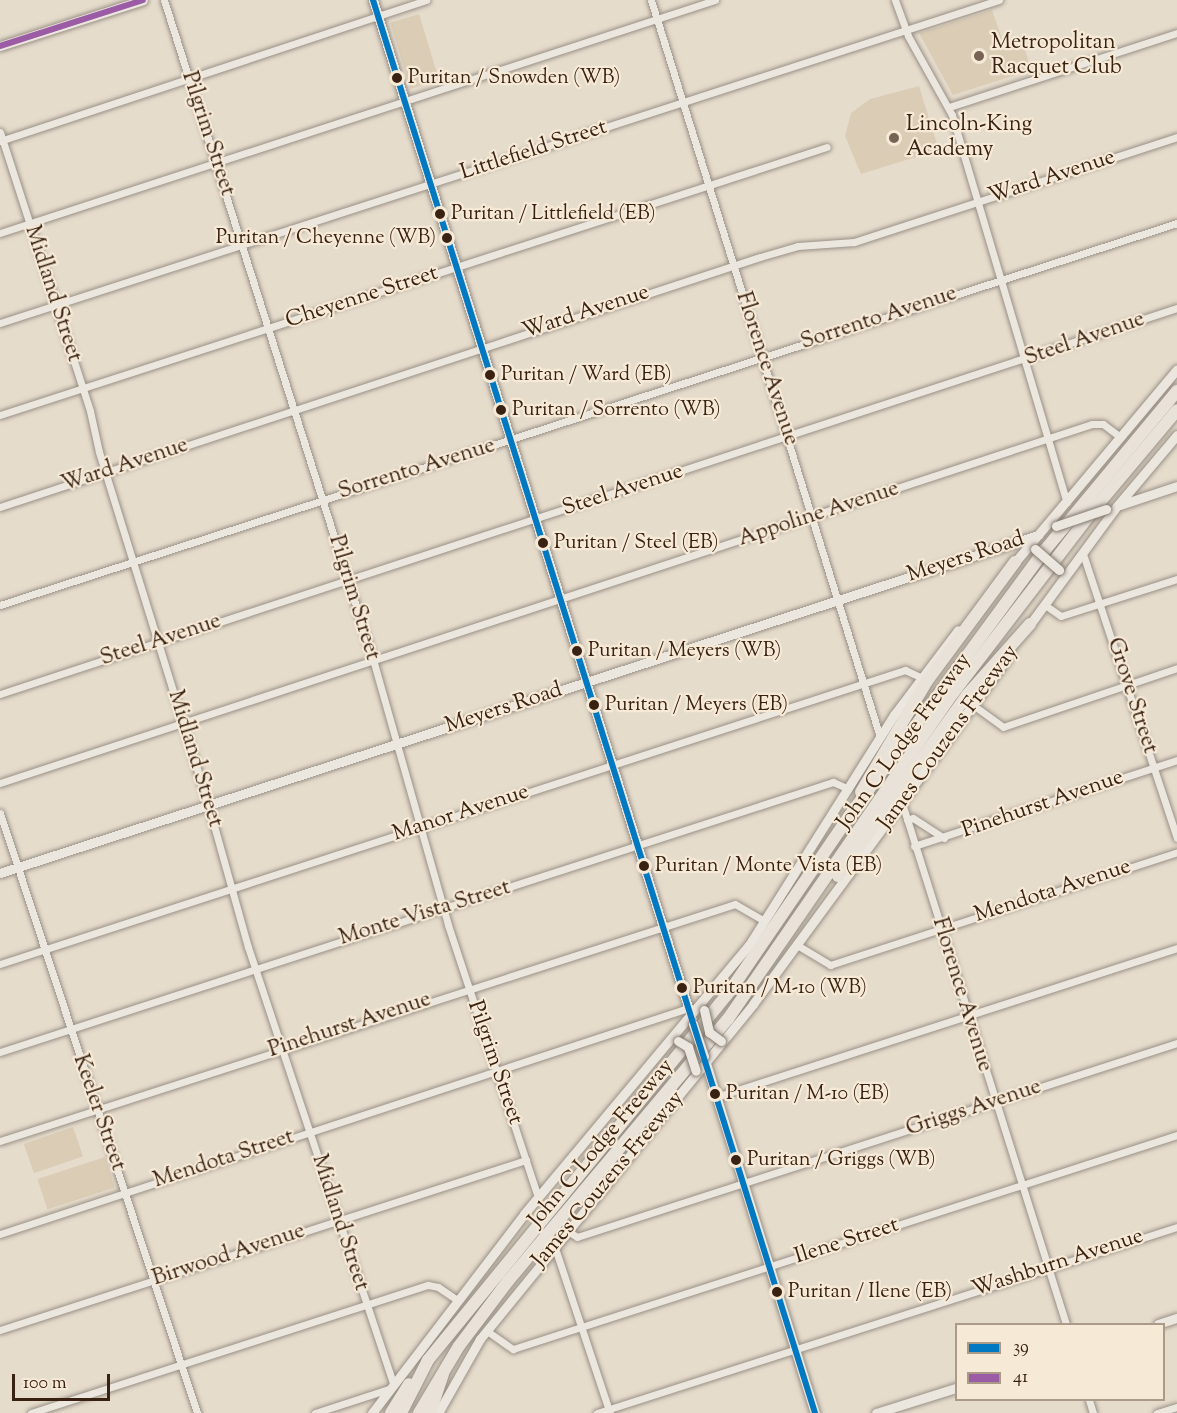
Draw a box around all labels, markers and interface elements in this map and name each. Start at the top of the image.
place label: Metropolitan Racquet Club [991,30,1122,82]
marker: Metropolitan Racquet Club [972,49,986,63]
place label: Puritan / Snowden (WB) [408,66,620,90]
street label: Pilgrim Street [174,68,240,200]
marker: Puritan / Snowden (WB) [391,72,403,84]
place label: Lincoln-King Academy [906,112,1032,164]
street label: Littlefield Street [457,115,611,187]
marker: Lincoln-King Academy [887,131,901,145]
street label: Ward Avenue [985,145,1119,211]
place label: Puritan / Littlefield (EB) [451,202,655,226]
marker: Puritan / Littlefield (EB) [434,208,446,220]
street label: Midland Street [18,223,86,365]
place label: Puritan / Cheyenne (WB) [216,226,436,250]
marker: Puritan / Cheyenne (WB) [441,232,453,244]
street label: Cheyenne Street [282,261,442,335]
street label: Ward Avenue [519,280,653,346]
street label: Sorrento Avenue [798,281,960,357]
street label: Florence Avenue [729,289,803,449]
street label: Steel Avenue [1021,307,1149,373]
place label: Puritan / Ward (EB) [501,363,671,387]
marker: Puritan / Ward (EB) [484,369,496,381]
place label: Puritan / Sorrento (WB) [512,398,720,422]
marker: Puritan / Sorrento (WB) [495,404,507,416]
street label: Ward Avenue [58,433,192,499]
street label: Sorrento Avenue [335,434,499,506]
street label: Steel Avenue [559,459,687,523]
street label: Appoline Avenue [735,477,903,553]
street label: Meyers Road [904,527,1028,589]
place label: Puritan / Steel (EB) [554,531,719,555]
street label: Pilgrim Street [321,532,385,664]
marker: Puritan / Steel (EB) [537,537,549,549]
street label: Steel Avenue [97,609,225,673]
street label: Grove Street [1100,635,1162,757]
place label: Puritan / Meyers (WB) [588,639,781,663]
street label: James Couzens Freeway [873,640,1025,836]
marker: Puritan / Meyers (WB) [571,645,583,657]
street label: John C Lodge Freeway [832,649,978,835]
street label: Meyers Road [442,678,566,740]
street label: Midland Street [161,687,227,831]
place label: Puritan / Meyers (EB) [605,693,788,717]
marker: Puritan / Meyers (EB) [588,699,600,711]
street label: Pinehurst Avenue [959,765,1127,845]
street label: Manor Avenue [390,780,532,848]
place label: Puritan / Monte Vista (EB) [655,854,882,878]
street label: Mendota Avenue [971,854,1135,930]
marker: Puritan / Monte Vista (EB) [638,860,650,872]
street label: Monte Vista Street [336,875,514,953]
street label: Florence Avenue [925,915,997,1075]
place label: Puritan / M-10 (WB) [693,976,867,1000]
marker: Puritan / M-10 (WB) [676,982,688,994]
street label: Pinehurst Avenue [265,987,435,1065]
street label: Pilgrim Street [460,998,528,1128]
street label: Keeler Street [66,1051,130,1175]
street label: John C Lodge Freeway [524,1054,680,1234]
street label: Griggs Avenue [903,1075,1045,1143]
place label: Puritan / M-10 (EB) [726,1082,890,1106]
street label: James Couzens Freeway [527,1086,691,1274]
marker: Puritan / M-10 (EB) [709,1088,721,1100]
street label: Mendota Street [150,1125,298,1195]
place label: Puritan / Griggs (WB) [747,1148,936,1172]
street label: Midland Street [305,1152,373,1294]
marker: Puritan / Griggs (WB) [730,1154,742,1166]
street label: Ilene Street [792,1213,902,1271]
street label: Birwood Avenue [149,1219,309,1293]
street label: Washburn Avenue [969,1224,1147,1304]
place label: Puritan / Ilene (EB) [788,1280,952,1304]
marker: Puritan / Ilene (EB) [771,1286,783,1298]
legend [955,1323,1165,1401]
text: 39 [1013,1335,1029,1361]
scale bar [15,1362,112,1400]
text: 41 [1013,1365,1028,1391]
text: 100 m [23,1371,67,1397]

